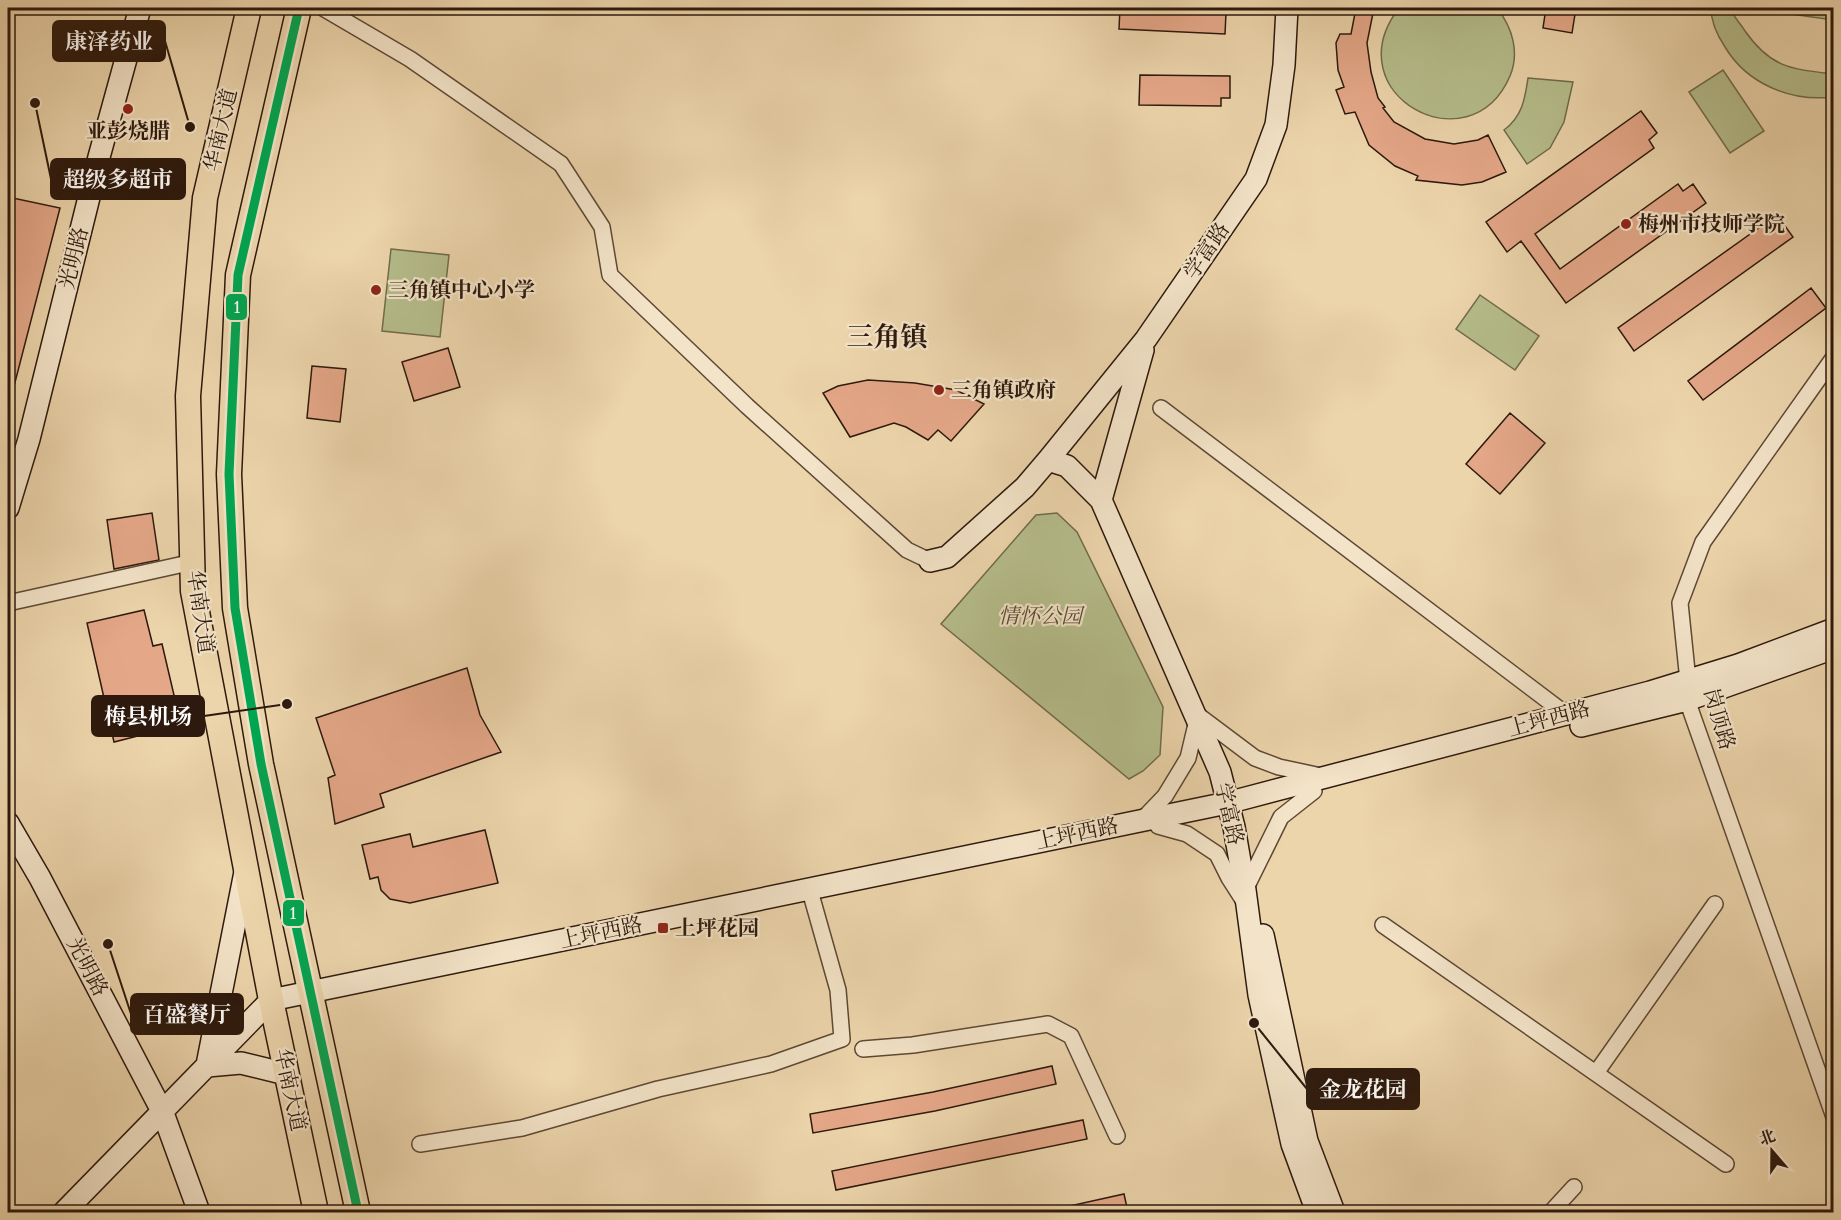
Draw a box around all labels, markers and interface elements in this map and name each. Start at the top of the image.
callout: 康泽药业 [53,21,165,61]
text: 康泽药业 [65,27,153,57]
street label: 华南大道 [197,86,245,174]
marker: 亚彭烧腊 [121,102,135,116]
place label: 亚彭烧腊 [86,117,170,146]
callout: 超级多超市 [51,159,185,199]
text: 超级多超市 [63,165,173,195]
place label: 梅州市技师学院 [1638,210,1785,239]
street label: 学富路 [1177,217,1237,285]
marker: 梅州市技师学院 [1619,217,1633,231]
street label: 光明路 [52,224,96,292]
place label: 三角镇中心小学 [388,276,535,305]
marker: 三角镇中心小学 [369,283,383,297]
line badge: 1 [225,293,248,321]
text: 1 [233,297,241,319]
district label: 三角镇 [847,319,928,356]
place label: 三角镇政府 [951,376,1056,405]
marker: 三角镇政府 [932,383,946,397]
street label: 华南大道 [180,568,220,656]
park label: 情怀公园 [998,602,1085,631]
street label: 岗顶路 [1696,685,1742,753]
street label: 上坪西路 [1505,694,1593,744]
callout: 梅县机场 [92,696,204,736]
text: 梅县机场 [104,702,192,732]
street label: 学富路 [1208,780,1250,848]
street label: 上坪西路 [1033,811,1121,857]
line badge: 1 [282,899,305,927]
text: 1 [289,903,297,925]
street label: 上坪西路 [557,910,645,956]
place label: 上坪花园 [675,914,759,943]
marker: 上坪花园 [656,921,670,935]
street label: 光明路 [59,932,115,1002]
callout: 百盛餐厅 [131,994,243,1034]
text: 百盛餐厅 [143,1000,231,1030]
street label: 华南大道 [267,1046,313,1134]
callout: 金龙花园 [1307,1069,1419,1109]
text: 金龙花园 [1319,1075,1407,1105]
north arrow [1742,1121,1802,1181]
text: 北 [1756,1125,1778,1151]

